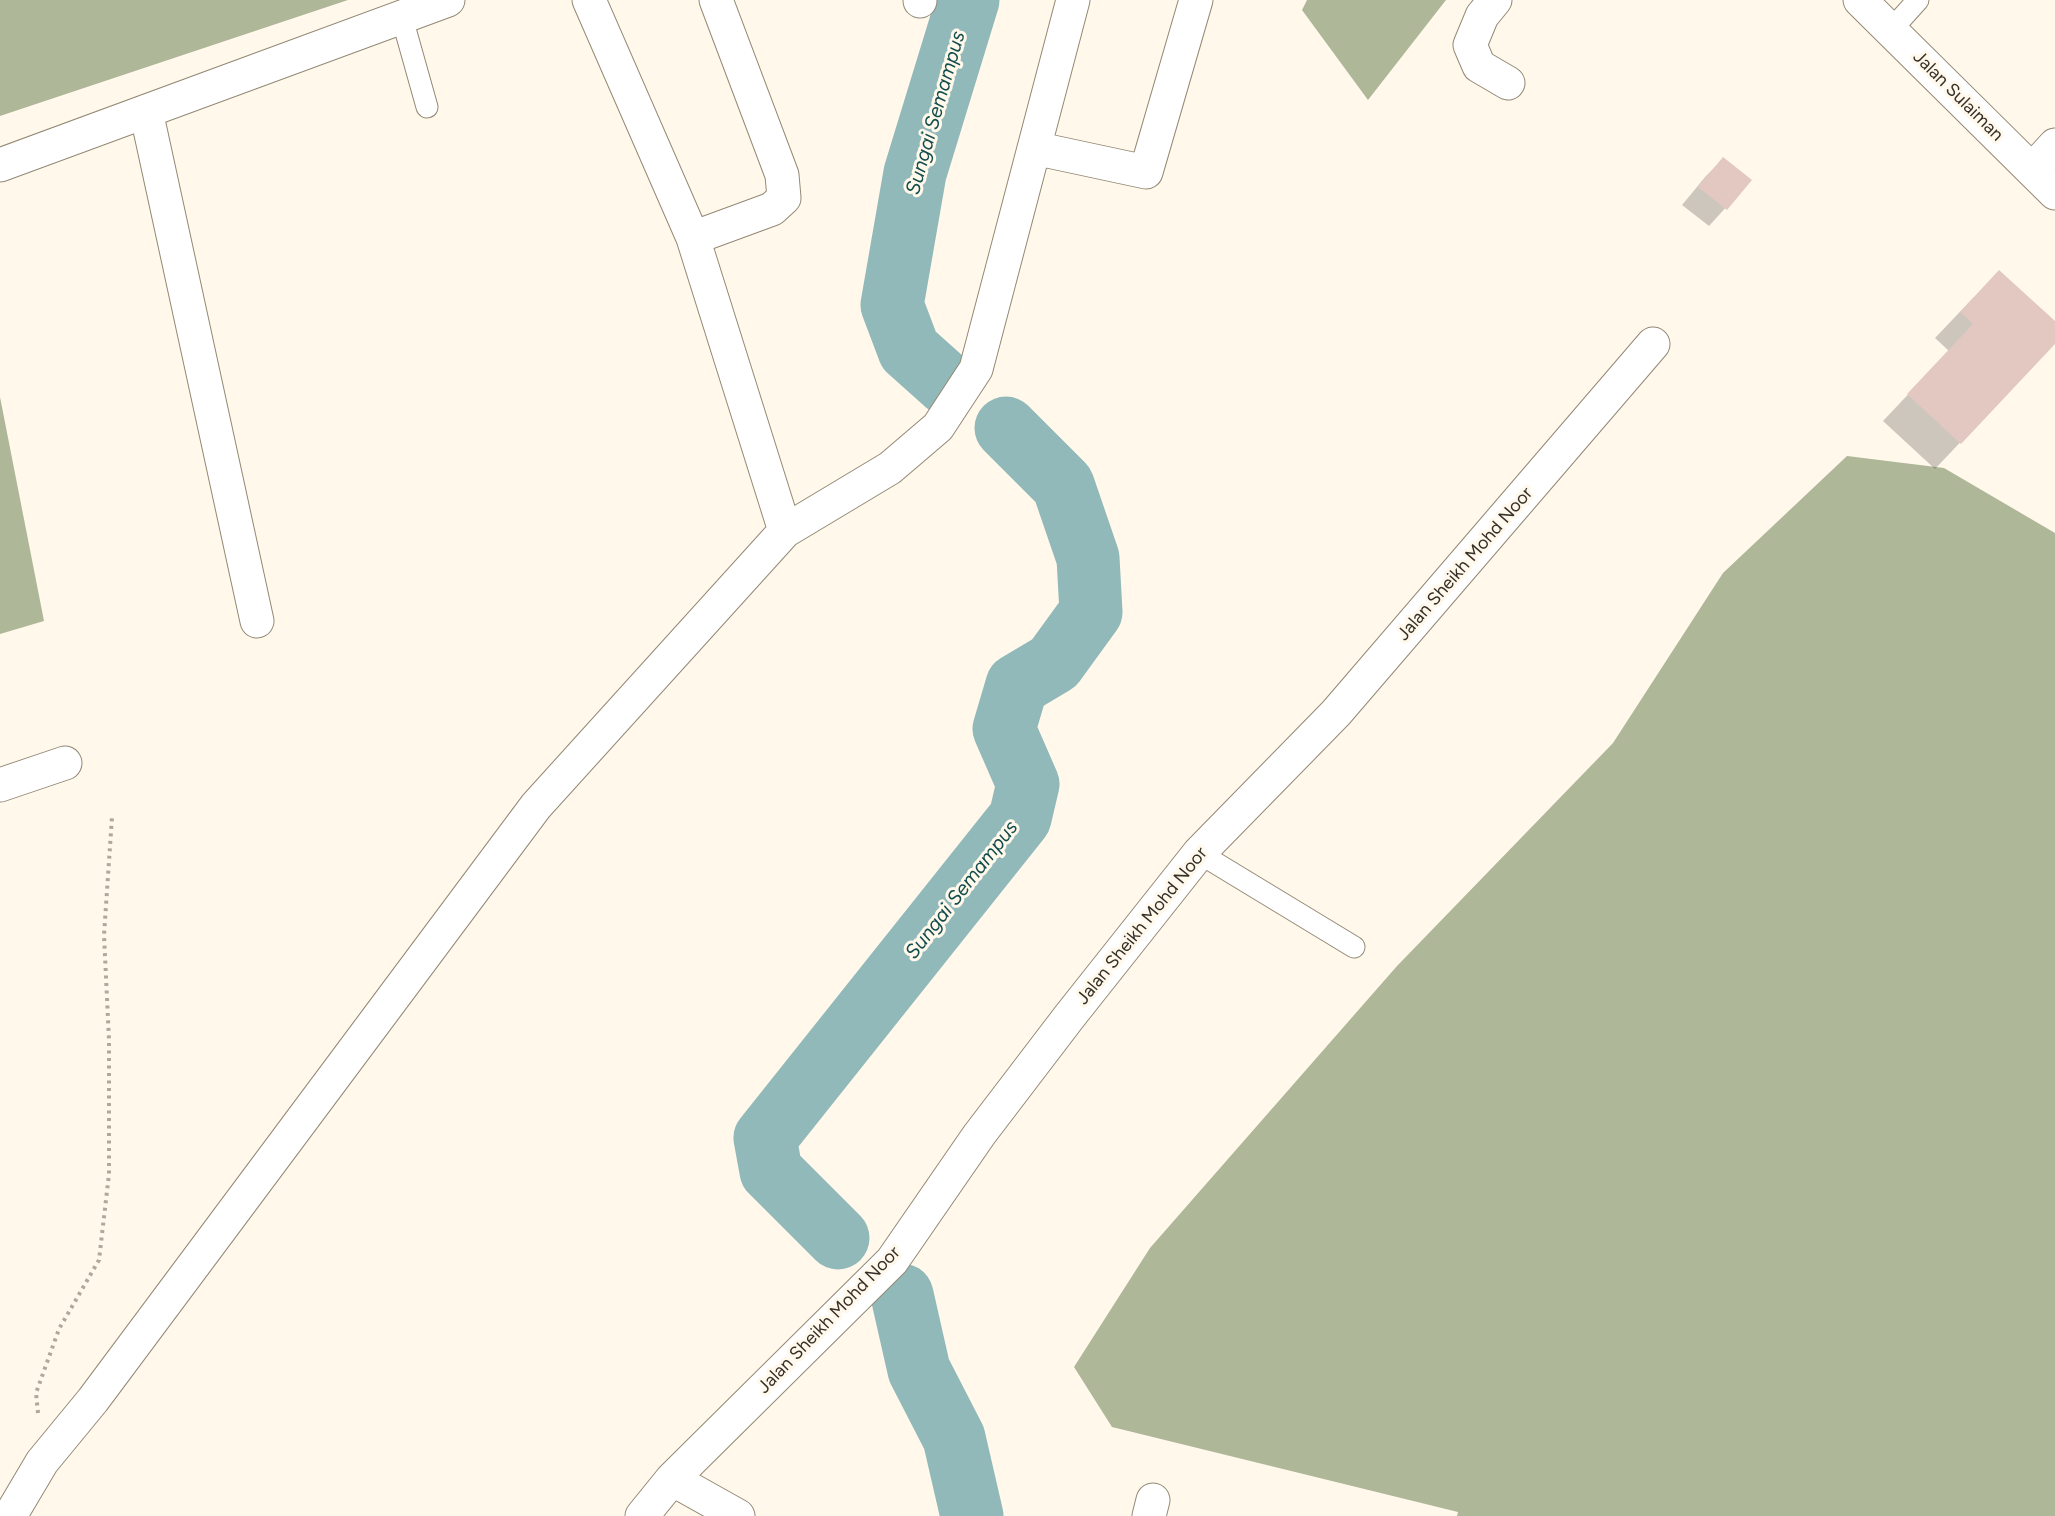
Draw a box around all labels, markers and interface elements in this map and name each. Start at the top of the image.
water label: Sungai Semampus [901,28,971,198]
street label: Jalan Sulaiman [1908,46,2008,146]
street label: Jalan Sheikh Mohd Noor [1393,483,1537,645]
water label: Sungai Semampus [901,816,1023,964]
street label: Jalan Sheikh Mohd Noor [1072,843,1212,1009]
street label: Jalan Sheikh Mohd Noor [753,1242,905,1398]

